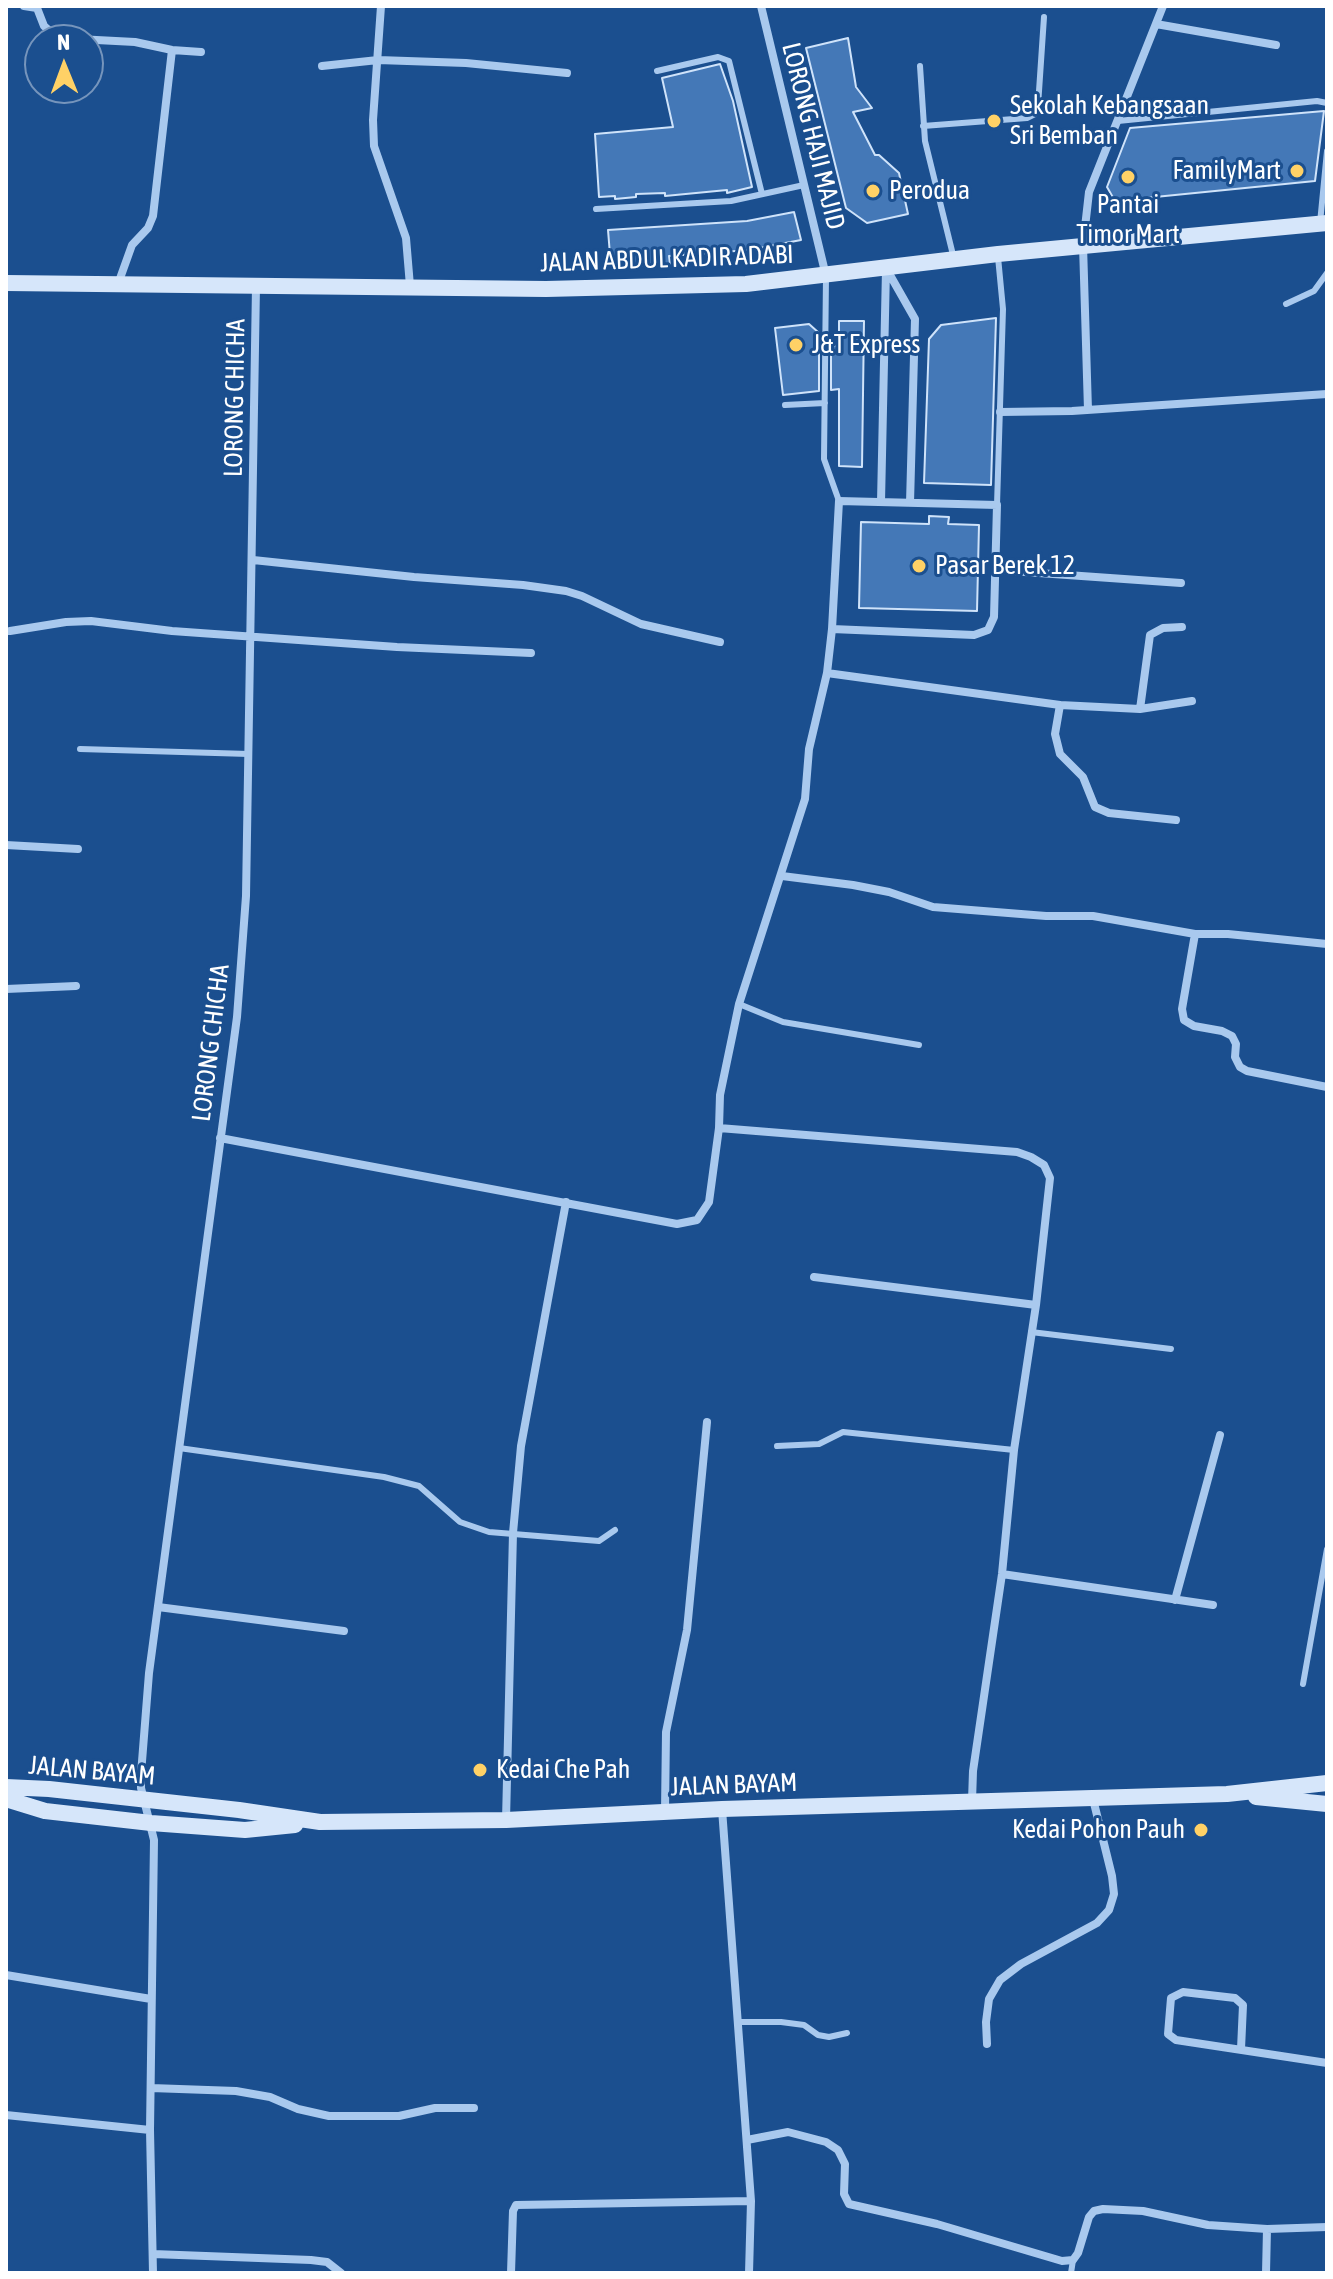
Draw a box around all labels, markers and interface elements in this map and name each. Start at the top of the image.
north arrow [24,24,104,104]
text: N [57,29,70,55]
street label: LORONG HAJI MAJID [775,39,851,233]
place label: Sekolah Kebangsaan Sri Bemban [1010,90,1209,152]
marker: Sekolah Kebangsaan Sri Bemban [985,112,1003,130]
place label: FamilyMart [1173,155,1281,187]
marker: FamilyMart [1288,162,1306,180]
marker: Pantai Timor Mart [1119,168,1137,186]
place label: Perodua [889,175,970,207]
marker: Perodua [864,182,882,200]
place label: Pantai Timor Mart [1076,189,1180,250]
street label: JALAN ABDUL KADIR ADABI [540,239,794,279]
street label: LORONG CHICHA [218,319,252,477]
place label: J&T Express [812,329,921,361]
marker: J&T Express [787,336,805,354]
place label: Pasar Berek 12 [935,550,1075,582]
marker: Pasar Berek 12 [910,557,928,575]
street label: LORONG CHICHA [186,963,236,1123]
street label: JALAN BAYAM [27,1750,157,1792]
place label: Kedai Che Pah [496,1754,630,1786]
marker: Kedai Che Pah [471,1761,489,1779]
street label: JALAN BAYAM [670,1767,798,1803]
place label: Kedai Pohon Pauh [1012,1814,1185,1846]
marker: Kedai Pohon Pauh [1192,1821,1210,1839]

